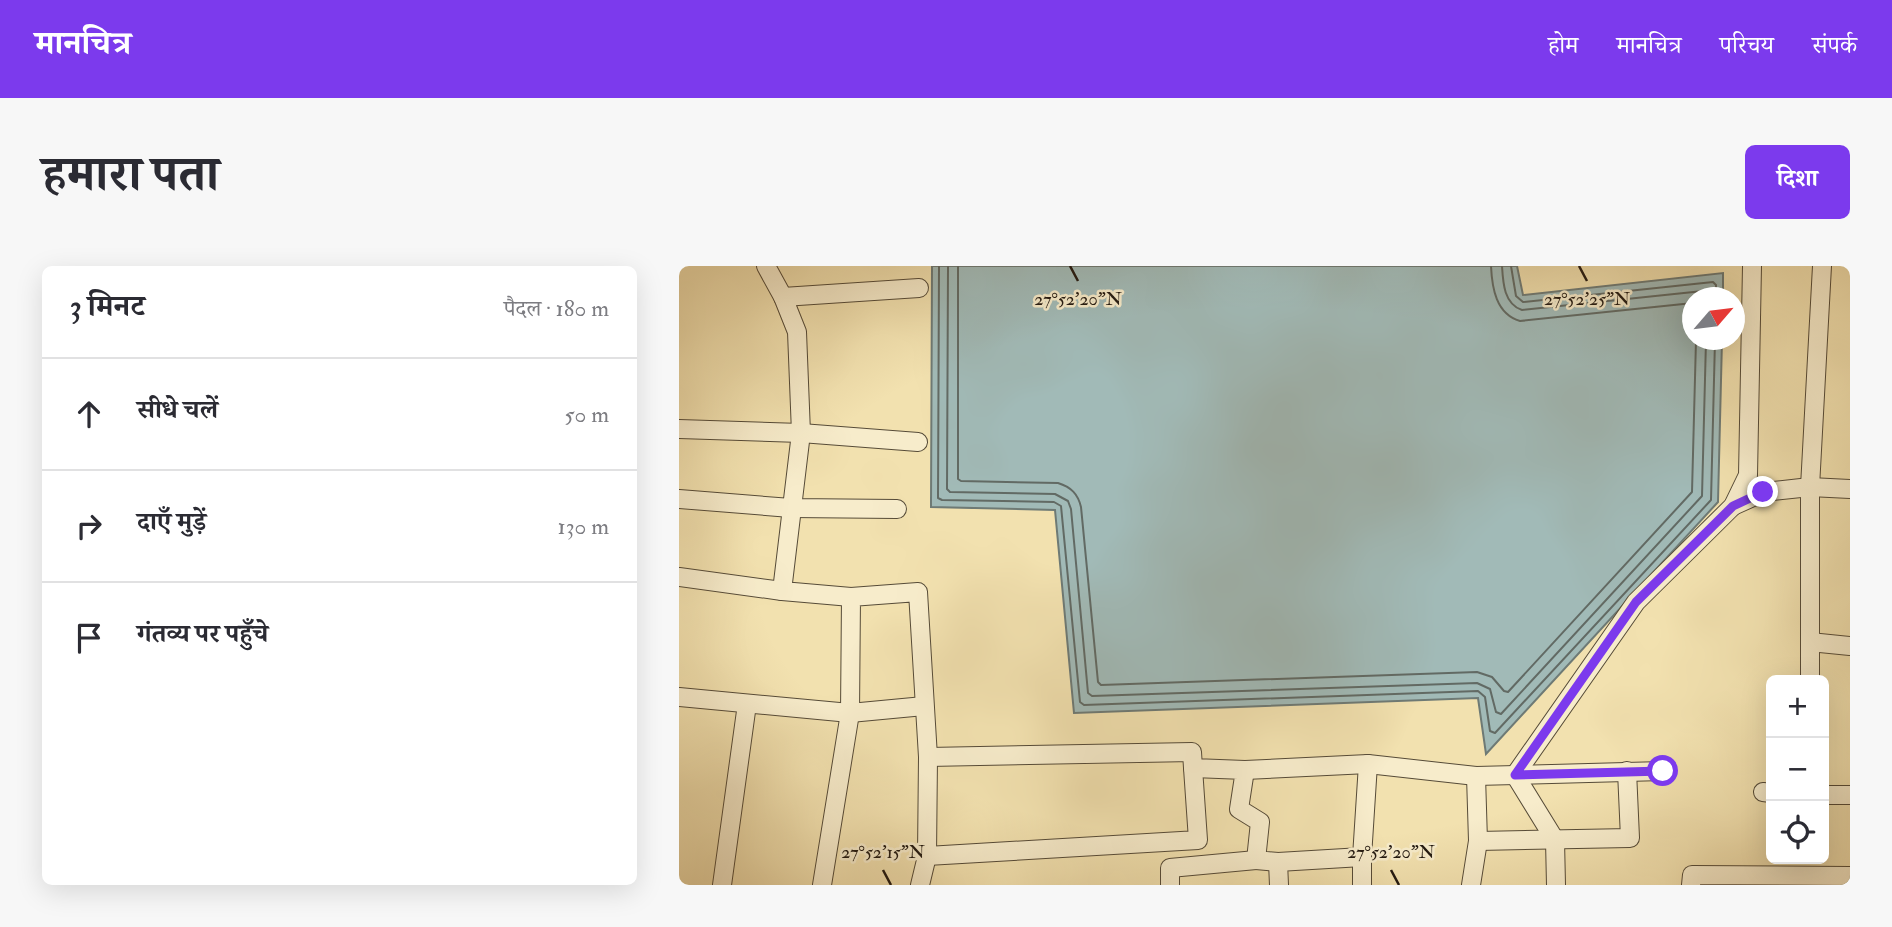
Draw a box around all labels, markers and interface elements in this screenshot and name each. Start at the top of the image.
text: मानचित्र [35,23,131,64]
text: होम [1548,30,1578,61]
text: मानचित्र [1616,30,1682,61]
text: परिचय [1720,30,1774,61]
text: संपर्क [1812,30,1857,61]
text: हमारा पता [42,144,219,205]
button: दिशा [1745,145,1850,219]
north arrow [1682,287,1745,350]
text: 3 मिनट [70,288,145,325]
text: 27°52'20"N [1034,288,1122,311]
text: 27°52'25"N [1544,288,1630,311]
text: पैदल · 180 m [504,294,609,323]
text: सीधे चलें [137,394,218,426]
icon: ahead [70,395,108,433]
text: 50 m [565,400,609,429]
route end [1747,476,1778,507]
text: दाएँ मुड़ें [137,506,206,538]
icon: right [70,507,108,545]
text: 130 m [557,512,609,541]
text: गंतव्य पर पहुँचे [137,618,268,650]
icon: arrive [70,619,108,657]
map controls [1766,675,1829,864]
button: + [1766,675,1829,738]
button: − [1766,738,1829,801]
route start [1647,755,1678,786]
button: locate [1766,801,1829,864]
text: 27°52'15"N [841,841,925,864]
text: 27°52'20"N [1347,841,1435,864]

